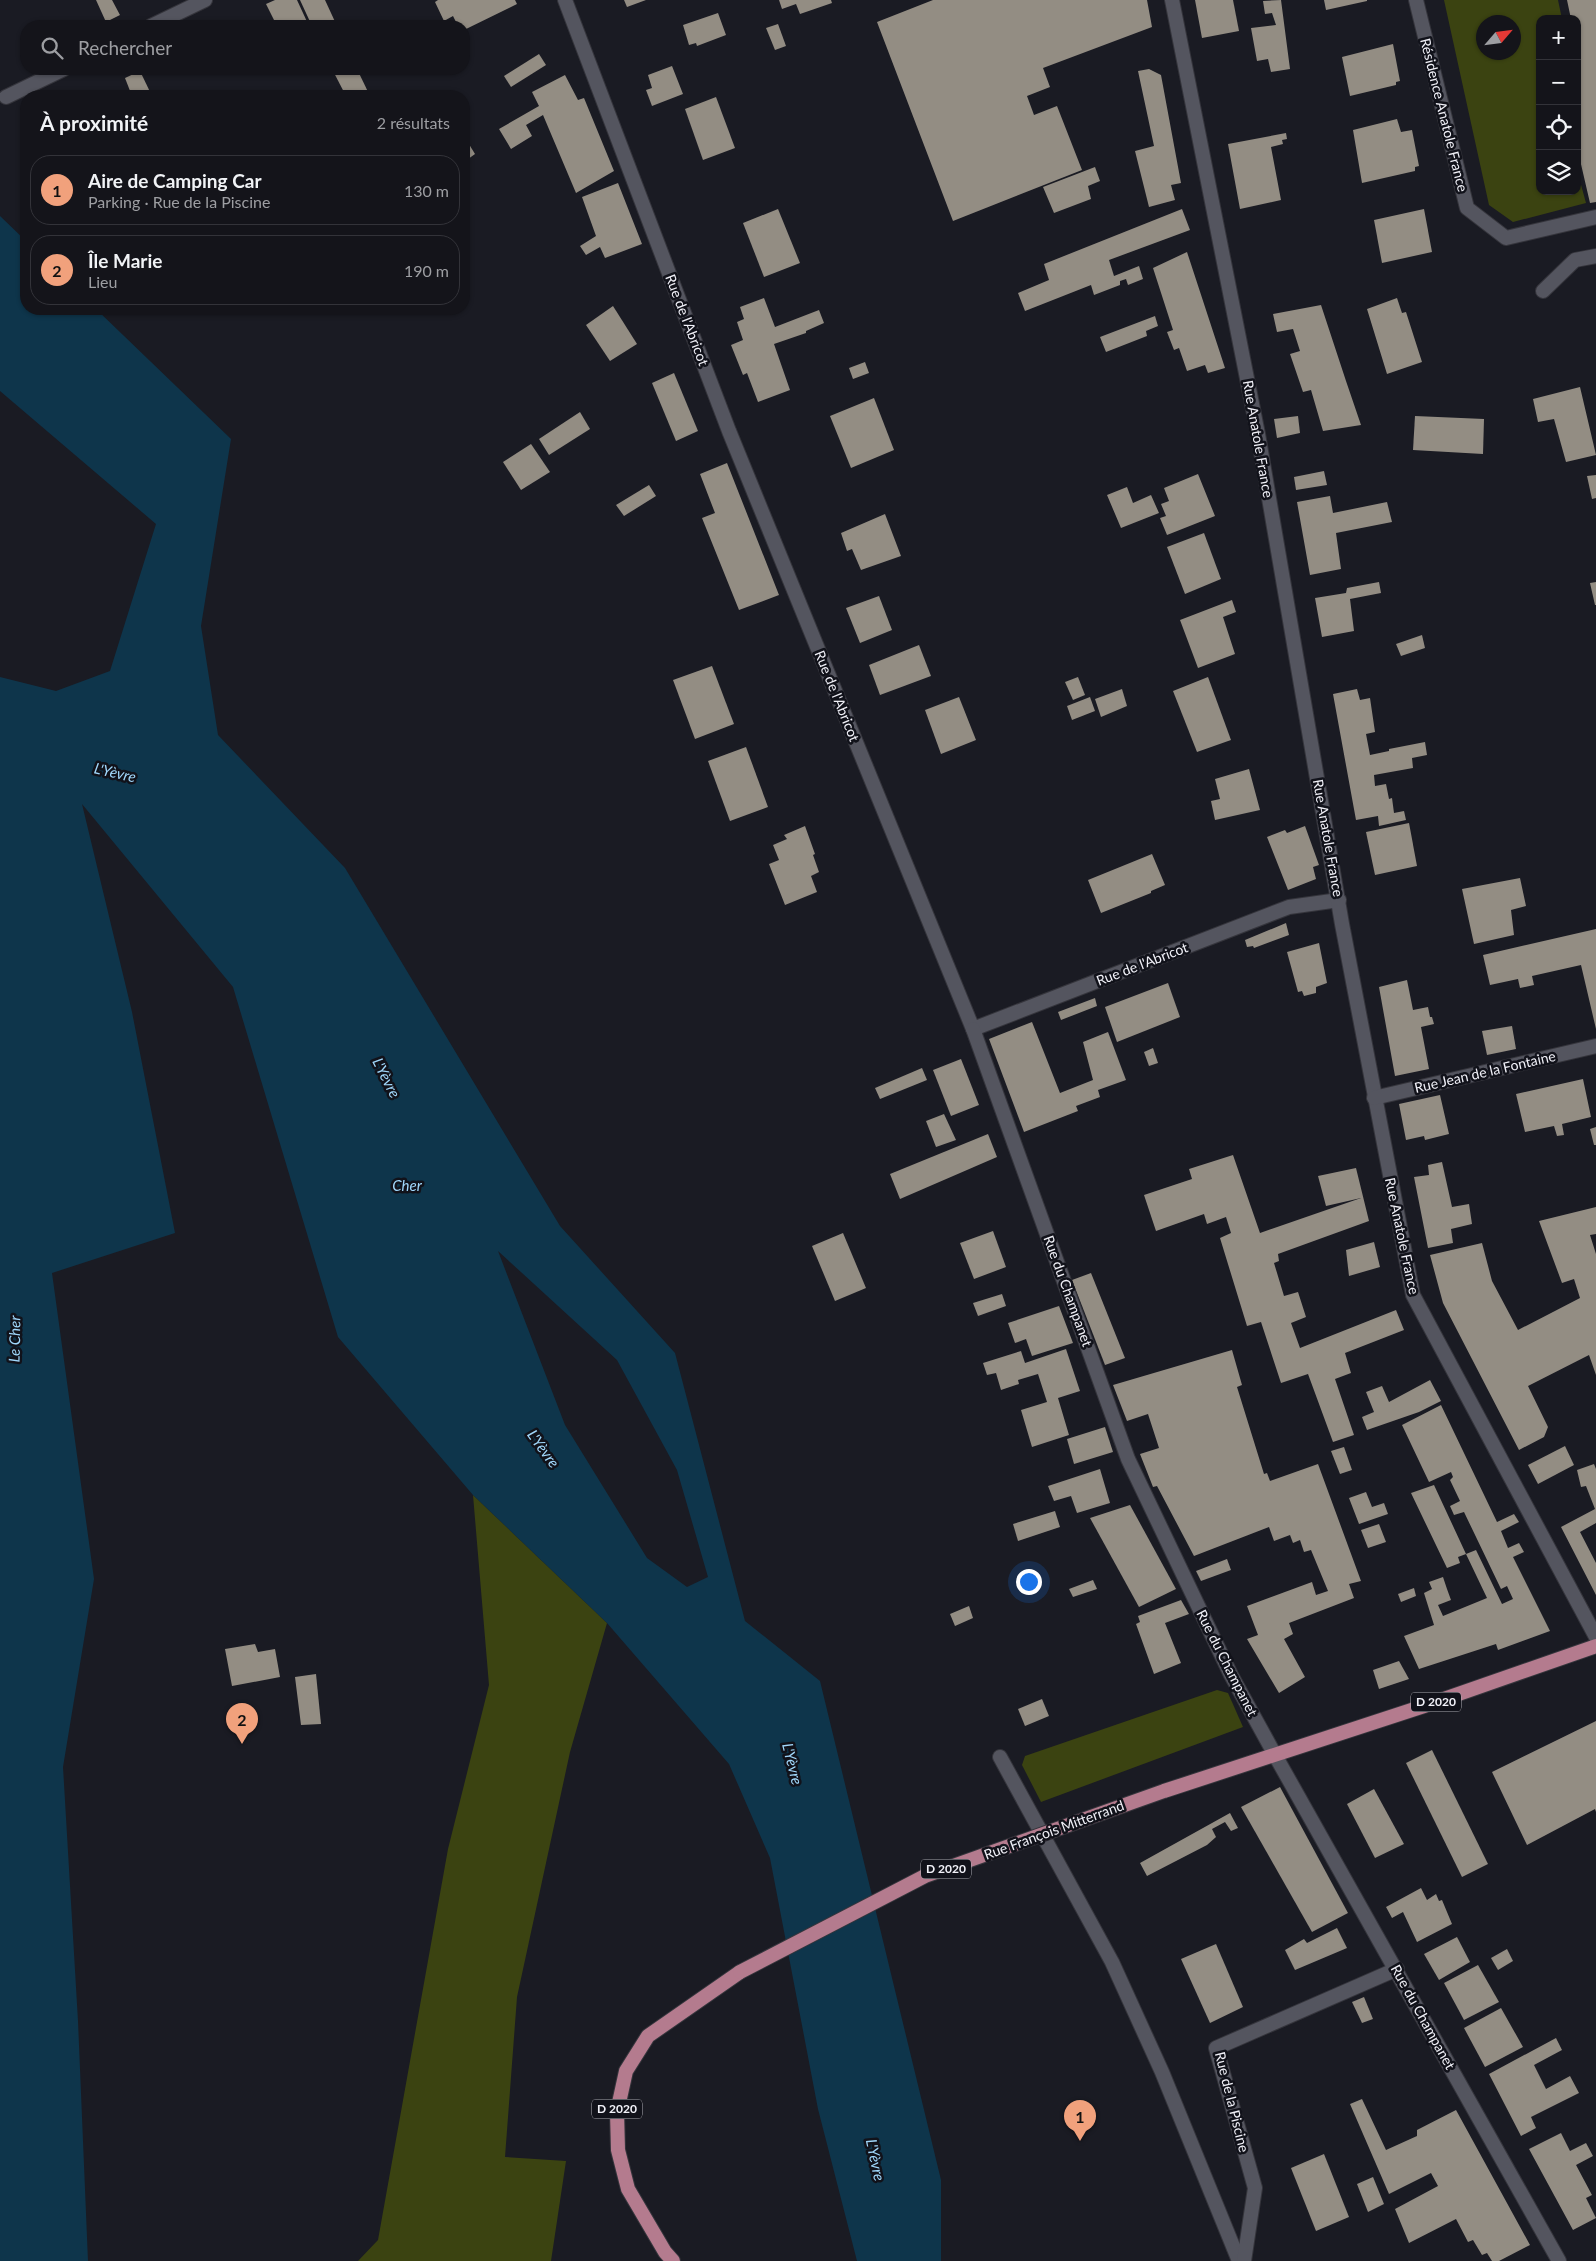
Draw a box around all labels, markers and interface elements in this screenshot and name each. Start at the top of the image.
north arrow [1476,15,1521,60]
map controls [1536,15,1581,195]
button: + [1536,15,1581,60]
search box [20,20,470,75]
icon: search [38,34,66,62]
text: Rechercher [78,36,172,59]
street label: Résidence Anatole France [1417,36,1472,193]
button: − [1536,60,1581,105]
button: locate [1536,105,1581,150]
text: À proximité [40,110,148,135]
text: 2 résultats [377,113,450,132]
button: layers [1536,150,1581,195]
text: Aire de Camping Car [88,169,262,192]
text: 1 [52,181,62,200]
text: 130 m [404,181,449,200]
text: Parking · Rue de la Piscine [88,192,270,211]
text: Île Marie [88,249,162,272]
text: 2 [52,261,62,280]
text: 190 m [404,261,449,280]
text: Lieu [88,272,117,291]
street label: Rue de l'Abricot [662,272,713,368]
street label: Rue Anatole France [1240,379,1277,499]
street label: Rue de l'Abricot [811,648,863,744]
water label: L'Yèvre [92,758,138,786]
street label: Rue Anatole France [1310,778,1347,898]
street label: Rue de l'Abricot [1094,938,1190,989]
street label: Rue Jean de la Fontaine [1413,1047,1557,1096]
water label: L'Yèvre [369,1055,405,1101]
water label: Cher [392,1176,423,1194]
street label: Rue Anatole France [1382,1176,1423,1296]
street label: Rue du Champanet [1040,1233,1096,1349]
water label: Le Cher [5,1315,23,1363]
water label: L'Yèvre [524,1426,564,1471]
your location [1016,1569,1042,1595]
street label: Rue du Champanet [1193,1607,1262,1719]
road number: D 2020 [1411,1692,1461,1711]
pin: 2 [226,1703,258,1744]
water label: L'Yèvre [779,1741,807,1787]
street label: Rue François Mitterrand [982,1796,1126,1863]
road number: D 2020 [921,1860,971,1878]
street label: Rue du Champanet [1388,1961,1459,2072]
street label: Rue de la Piscine [1212,2050,1253,2154]
road number: D 2020 [592,2100,642,2118]
pin: 1 [1064,2100,1096,2141]
water label: L'Yèvre [863,2137,889,2182]

